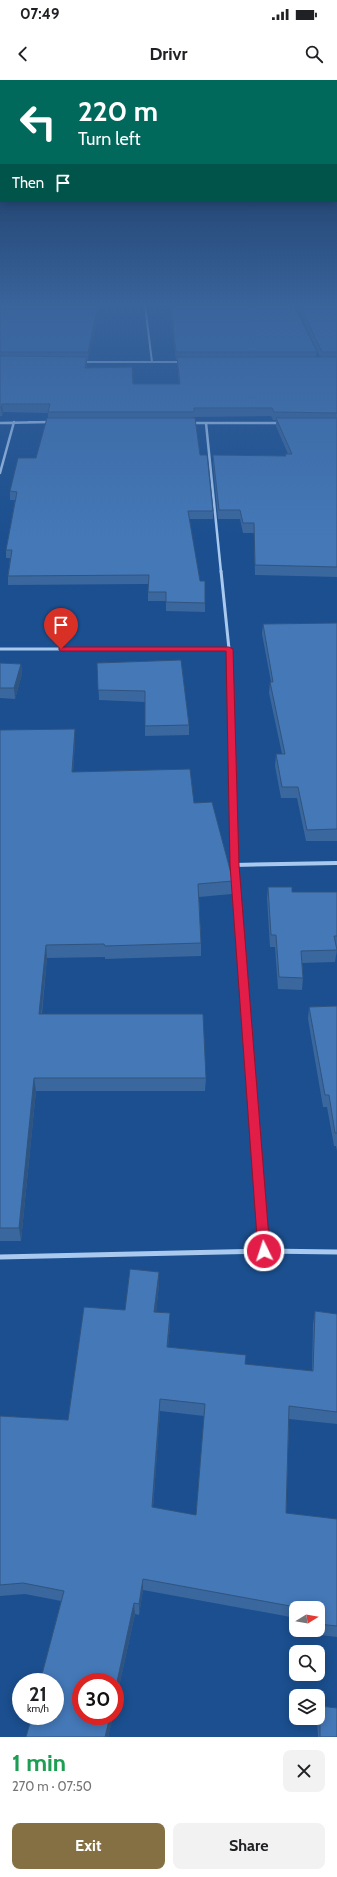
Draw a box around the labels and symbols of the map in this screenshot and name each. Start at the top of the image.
pin [44,608,78,649]
position arrow [243,1230,285,1272]
north arrow [289,1601,325,1637]
speed limit sign: 30 [72,1673,124,1725]

